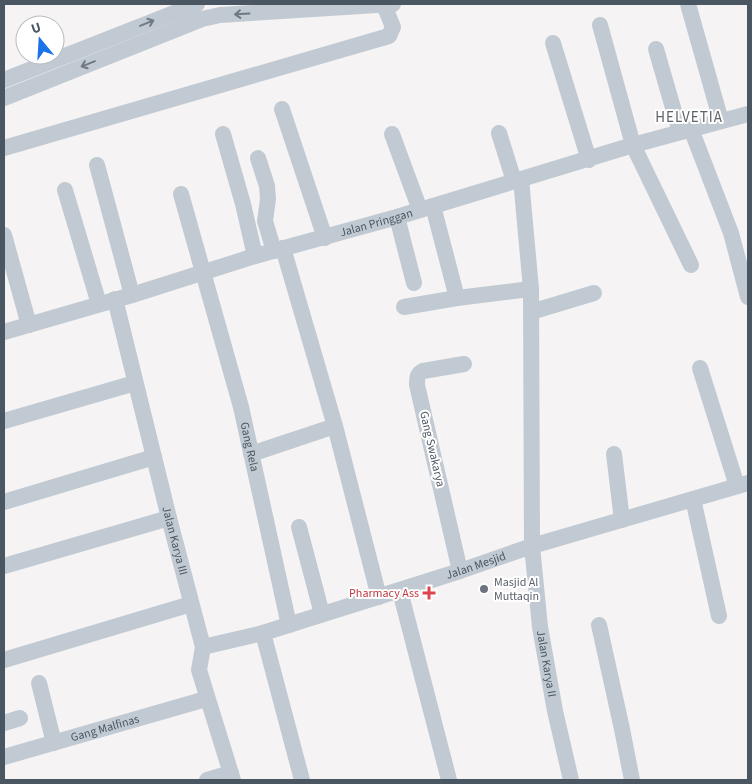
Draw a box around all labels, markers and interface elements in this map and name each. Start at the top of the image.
one-way arrow [234,9,250,18]
north arrow [15,15,65,65]
text: U [29,18,44,40]
one-way arrow [139,18,154,28]
one-way arrow [81,60,96,70]
district label: HELVETIA [655,107,723,128]
street label: Jalan Pringgan [338,204,415,241]
street label: Gang Swakarya [415,409,449,489]
street label: Gang Rela [236,420,263,473]
street label: Jalan Karya III [158,504,192,577]
street label: Jalan Mesjid [444,547,508,583]
place label: Masjid Al Muttaqin [494,574,539,605]
marker: Masjid Al Muttaqin [478,583,490,595]
place label: Pharmacy Ass [349,585,419,602]
marker: Pharmacy Ass [423,587,435,599]
street label: Jalan Karya II [532,629,561,698]
street label: Gang Malfinas [69,710,141,746]

